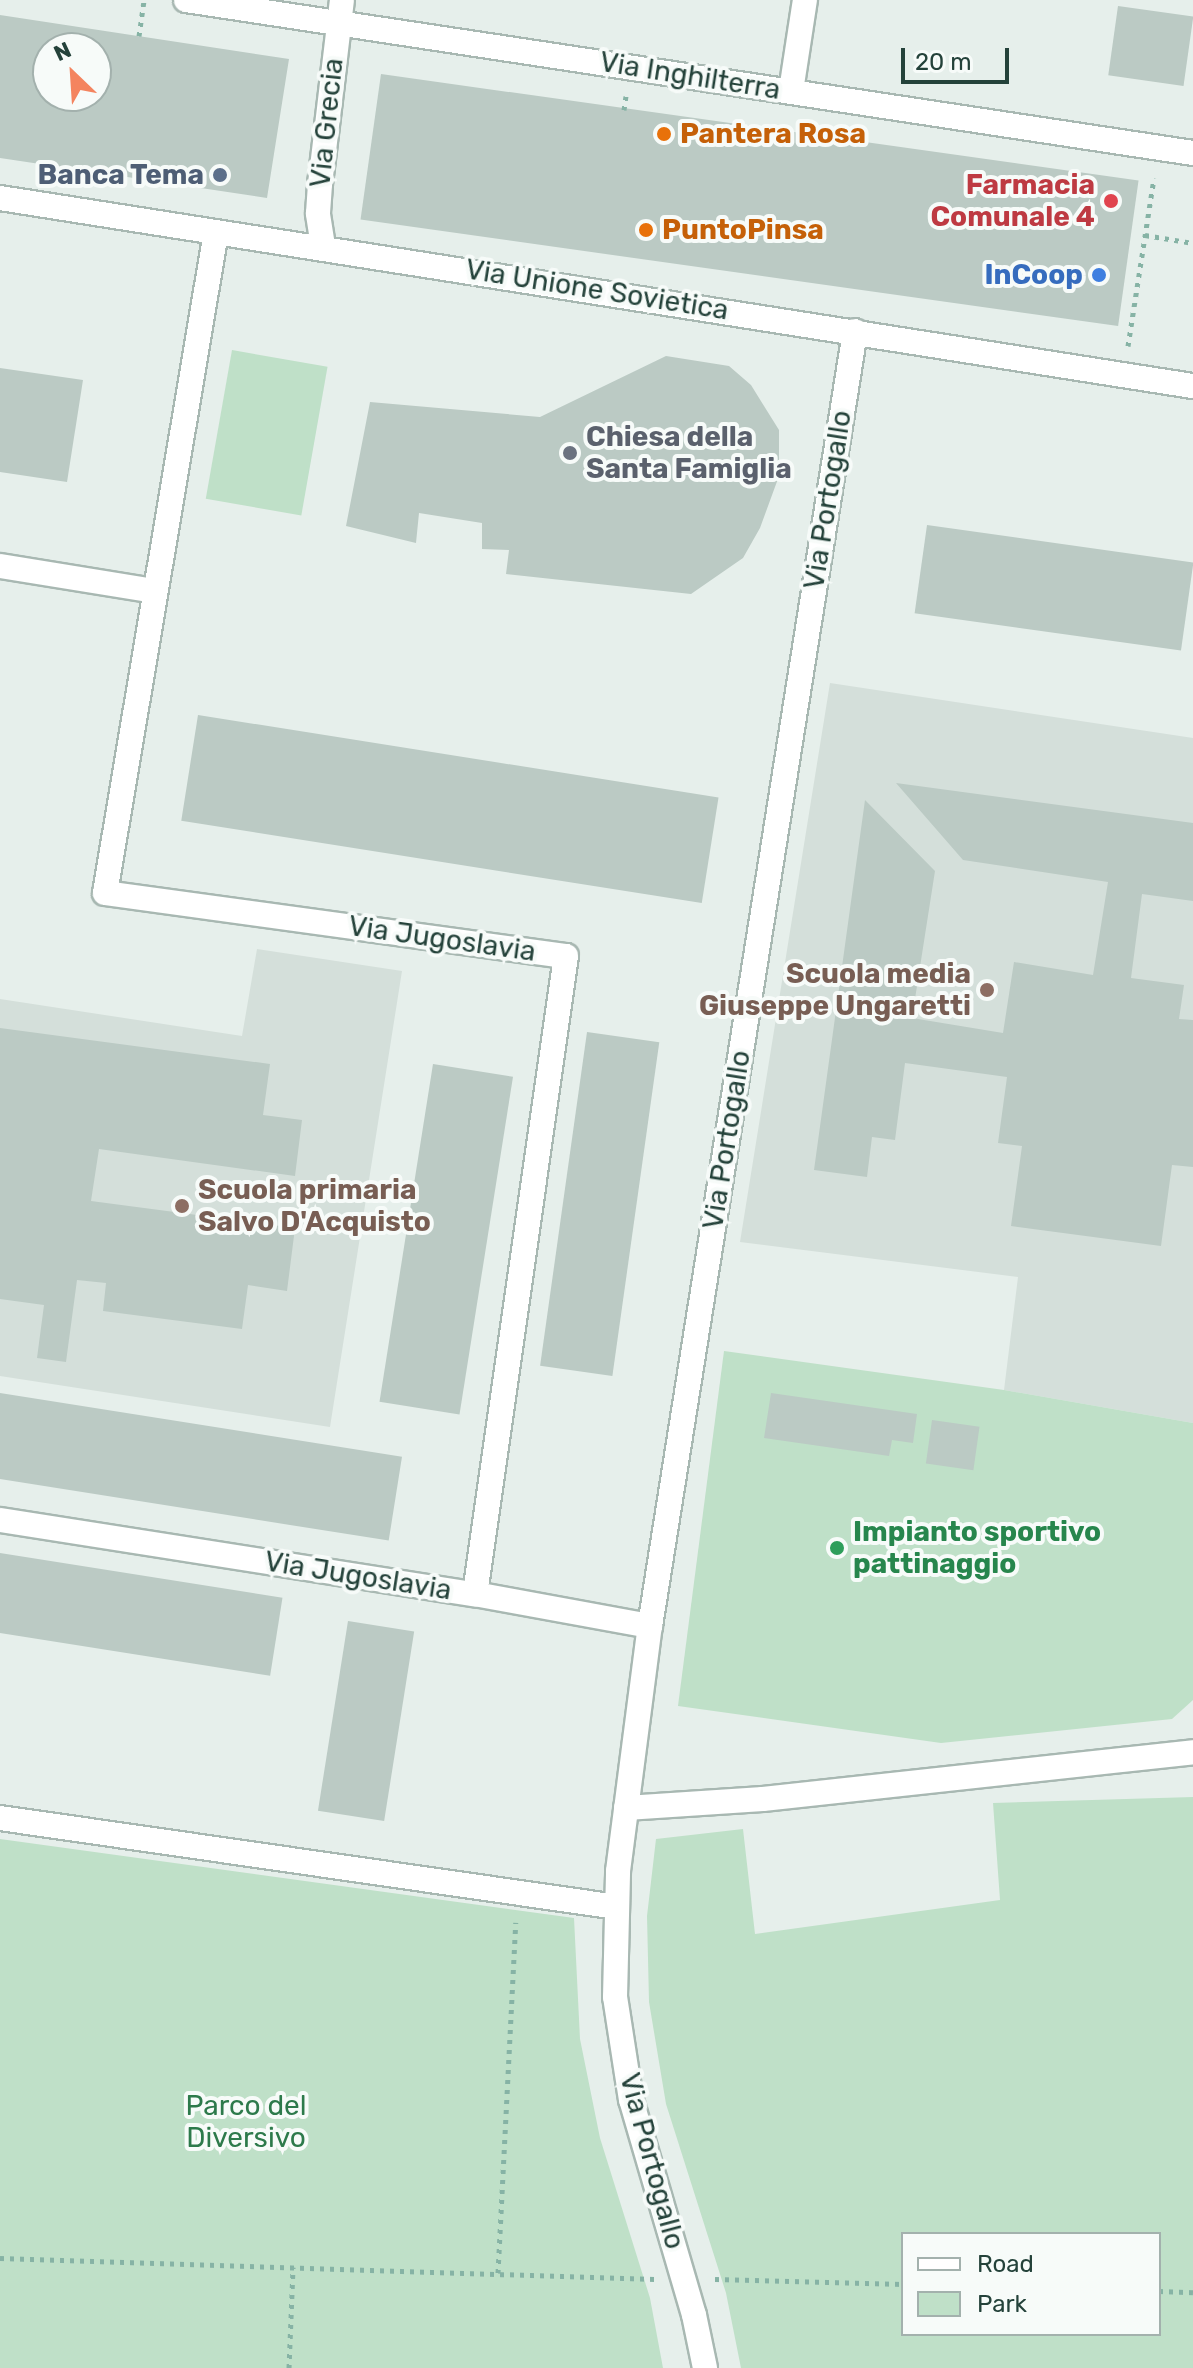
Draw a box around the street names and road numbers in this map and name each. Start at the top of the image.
street label: Via Inghilterra [597,45,783,107]
street label: Via Grecia [303,57,351,189]
street label: Via Unione Sovietica [463,253,731,327]
street label: Via Portogallo [797,408,859,592]
street label: Via Jugoslavia [346,909,538,969]
street label: Via Portogallo [696,1048,758,1232]
street label: Via Jugoslavia [262,1545,454,1607]
street label: Via Portogallo [612,2069,692,2253]

